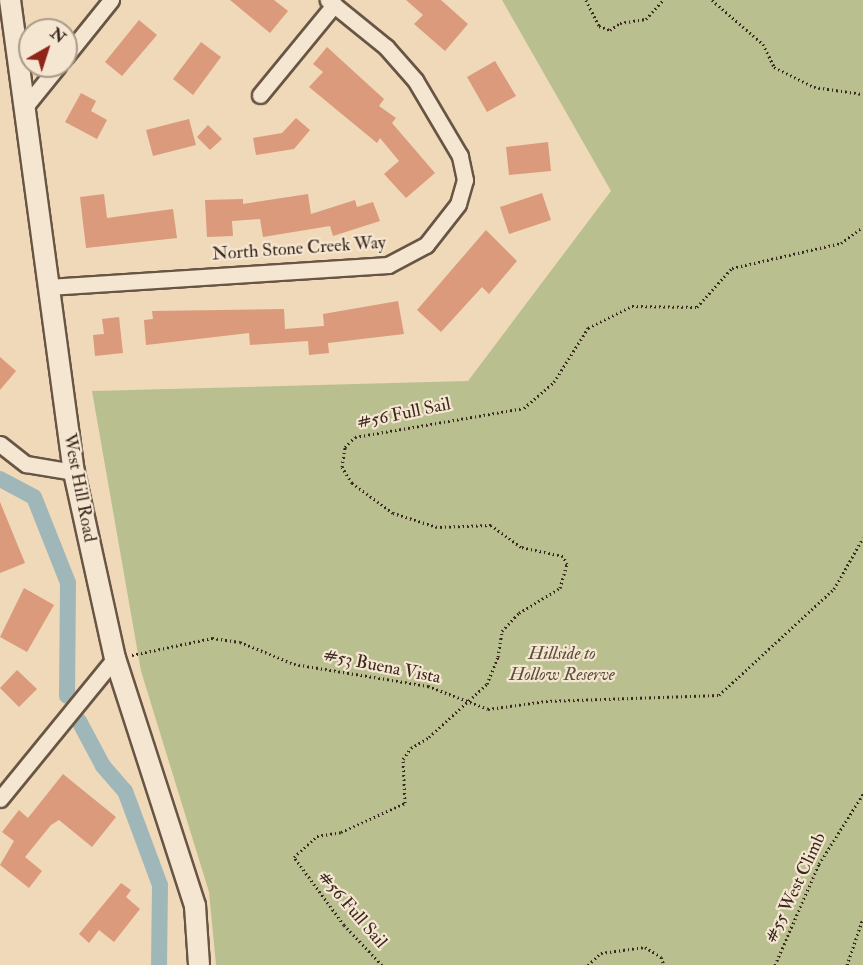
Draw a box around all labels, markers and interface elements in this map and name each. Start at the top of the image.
north arrow [18,18,78,78]
text: N [46,23,70,48]
street label: North Stone Creek Way [211,232,387,266]
street label: #56 Full Sail [355,394,453,434]
street label: West Hill Road [58,432,100,544]
park label: Hillside to Hollow Reserve [509,644,615,686]
street label: #53 Buena Vista [322,645,442,689]
street label: #55 West Climb [761,829,831,947]
street label: #56 Full Sail [313,867,391,953]

